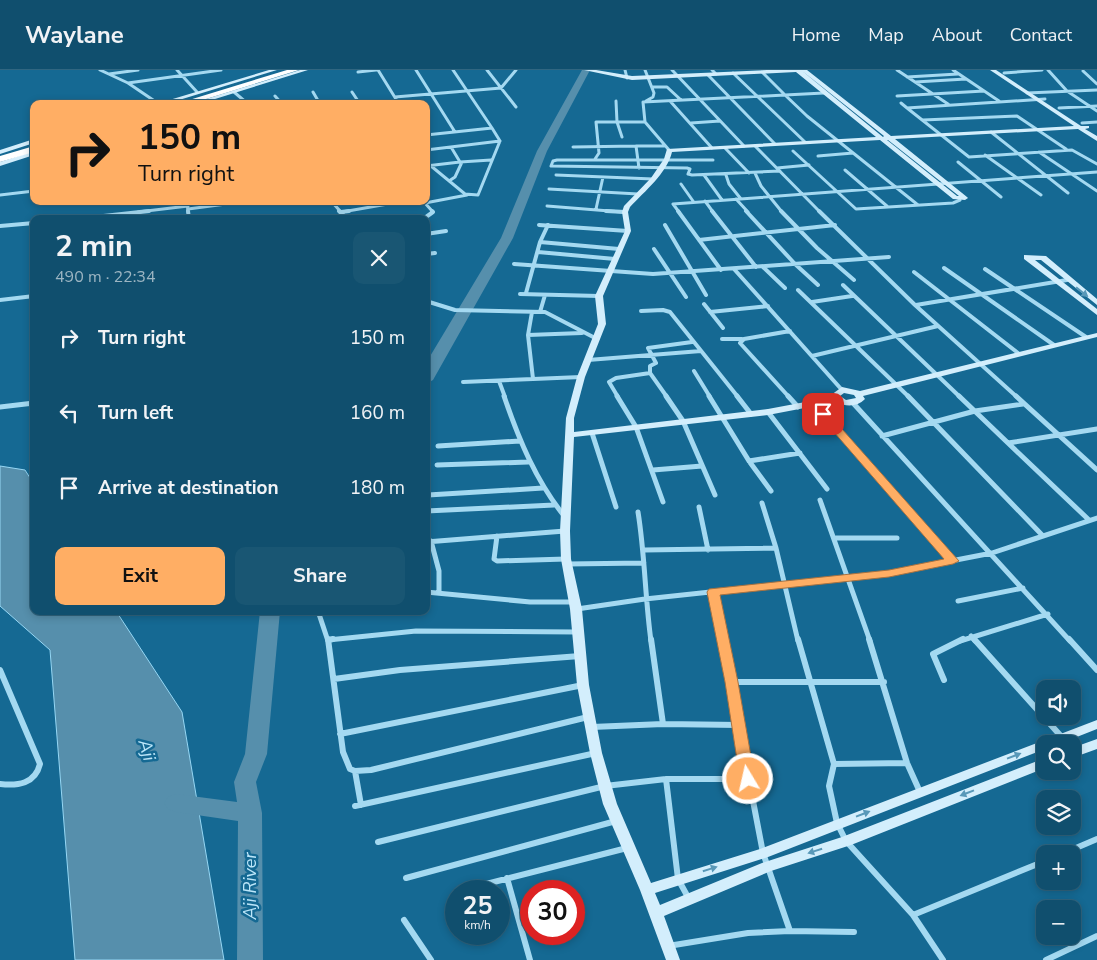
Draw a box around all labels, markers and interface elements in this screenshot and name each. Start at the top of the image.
text: Waylane [25,19,124,51]
text: Home [792,23,840,47]
text: Map [868,23,904,47]
text: About [932,23,982,47]
text: Contact [1010,23,1072,47]
text: 150 m [138,114,241,161]
icon: right [55,120,120,185]
text: Turn right [138,159,234,189]
text: 2 min [55,226,133,267]
button: close [353,232,405,284]
text: 490 m · 22:34 [55,266,156,288]
one-way arrow [1075,286,1088,297]
icon: right [55,324,83,352]
text: Turn right [98,325,185,351]
text: 150 m [350,325,405,351]
pin [802,393,844,435]
icon: left [55,399,83,427]
text: Turn left [98,400,173,426]
text: 160 m [350,400,405,426]
icon: arrive [809,400,837,428]
icon: arrive [55,474,83,502]
text: Arrive at destination [98,475,279,501]
text: 180 m [350,475,405,501]
button: Exit [55,547,225,605]
button: Share [235,547,405,605]
map controls [1036,680,1081,945]
button: sound [1036,680,1081,725]
water label: Aji [132,735,162,764]
button: search [1036,735,1081,780]
position arrow [721,752,773,804]
one-way arrow [1007,752,1022,759]
one-way arrow [959,789,974,797]
button: layers [1036,790,1081,835]
one-way arrow [855,809,870,817]
button: + [1036,845,1081,890]
one-way arrow [807,847,822,855]
water label: Aji River [238,852,262,921]
one-way arrow [703,865,718,873]
speed limit sign: 30 [520,880,585,945]
text: 25 [462,889,493,923]
button: − [1036,900,1081,945]
text: km/h [464,917,491,933]

